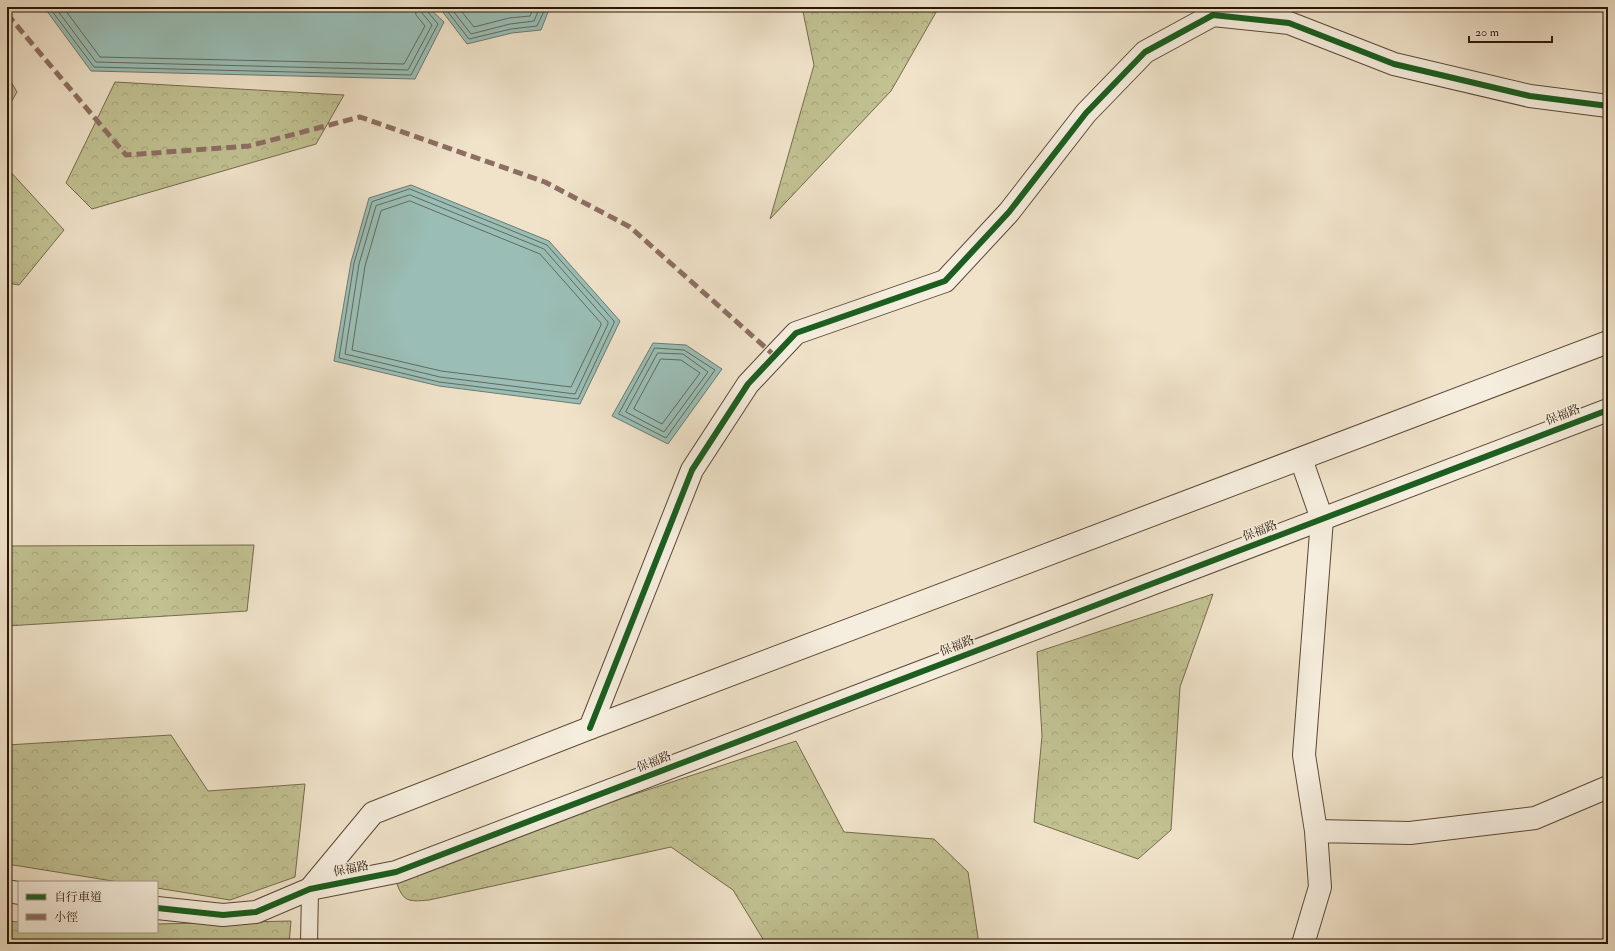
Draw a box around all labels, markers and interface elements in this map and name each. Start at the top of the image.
scale bar [1469,18,1552,44]
text: 20 m [1475,25,1500,40]
street label: 保福路 [1544,402,1582,428]
street label: 保福路 [1241,518,1279,544]
street label: 保福路 [938,633,976,659]
street label: 保福路 [635,749,673,775]
street label: 保福路 [332,858,370,880]
legend [18,881,158,933]
text: 自行車道 [54,890,102,905]
text: 小徑 [54,910,78,925]

